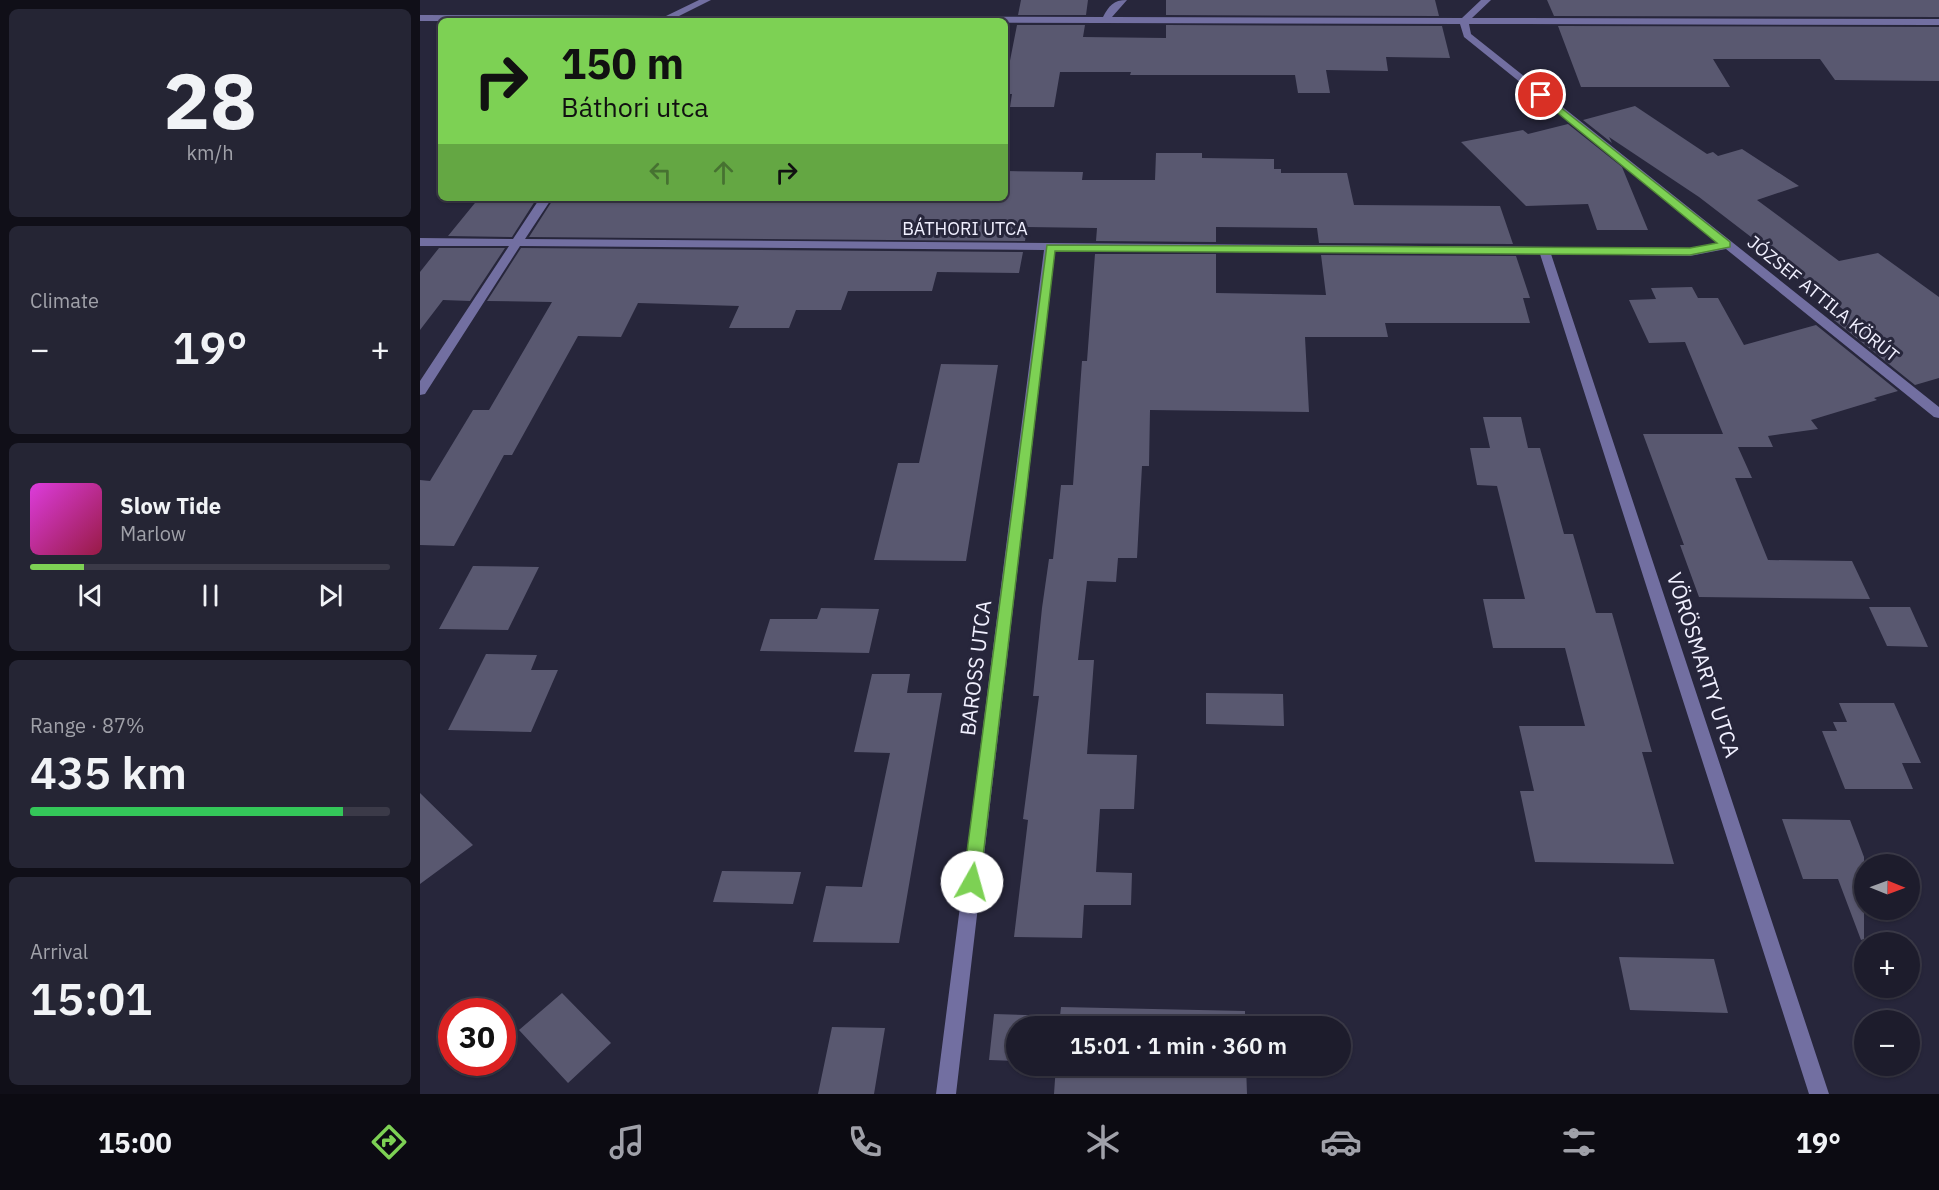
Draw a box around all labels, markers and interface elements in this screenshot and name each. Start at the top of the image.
text: 150 m [561,36,684,91]
icon: right [462,42,540,120]
text: 28 [163,49,257,150]
pin [1515,69,1566,120]
icon: arrive [1524,78,1557,111]
text: Báthori utca [561,89,709,124]
text: km/h [186,139,234,166]
icon: left [644,156,677,189]
icon: ahead [707,156,740,189]
icon: right [770,156,803,189]
street label: BÁTHORI UTCA [902,217,1028,240]
street label: JÓZSEF ATTILA KÖRÚT [1743,230,1904,367]
text: Climate [30,287,99,314]
text: 19° [172,318,248,376]
text: − [30,327,50,370]
text: + [370,327,390,370]
text: Slow Tide [120,491,221,520]
text: Marlow [120,520,186,547]
street label: VÖRÖSMARTY UTCA [1661,569,1747,761]
icon: previous [74,579,107,612]
icon: pause [194,579,227,612]
icon: next [314,579,347,612]
street label: BAROSS UTCA [953,598,997,737]
text: Range · 87% [30,712,145,739]
text: 435 km [30,743,187,801]
position arrow [940,850,1004,914]
north arrow [1854,854,1920,920]
map controls [1854,854,1920,1076]
button: + [1854,932,1920,998]
text: Arrival [30,938,88,965]
text: 15:01 [30,969,152,1027]
speed limit sign: 30 [438,998,516,1076]
button: − [1854,1010,1920,1076]
text: 15:01 · 1 min · 360 m [1070,1031,1287,1060]
icon: directions [368,1121,410,1163]
icon: music [606,1121,648,1163]
icon: phone [844,1121,886,1163]
icon: climate [1082,1121,1124,1163]
icon: car [1320,1121,1362,1163]
icon: filters [1558,1121,1600,1163]
text: 15:00 [98,1125,172,1160]
text: 19° [1796,1125,1841,1160]

